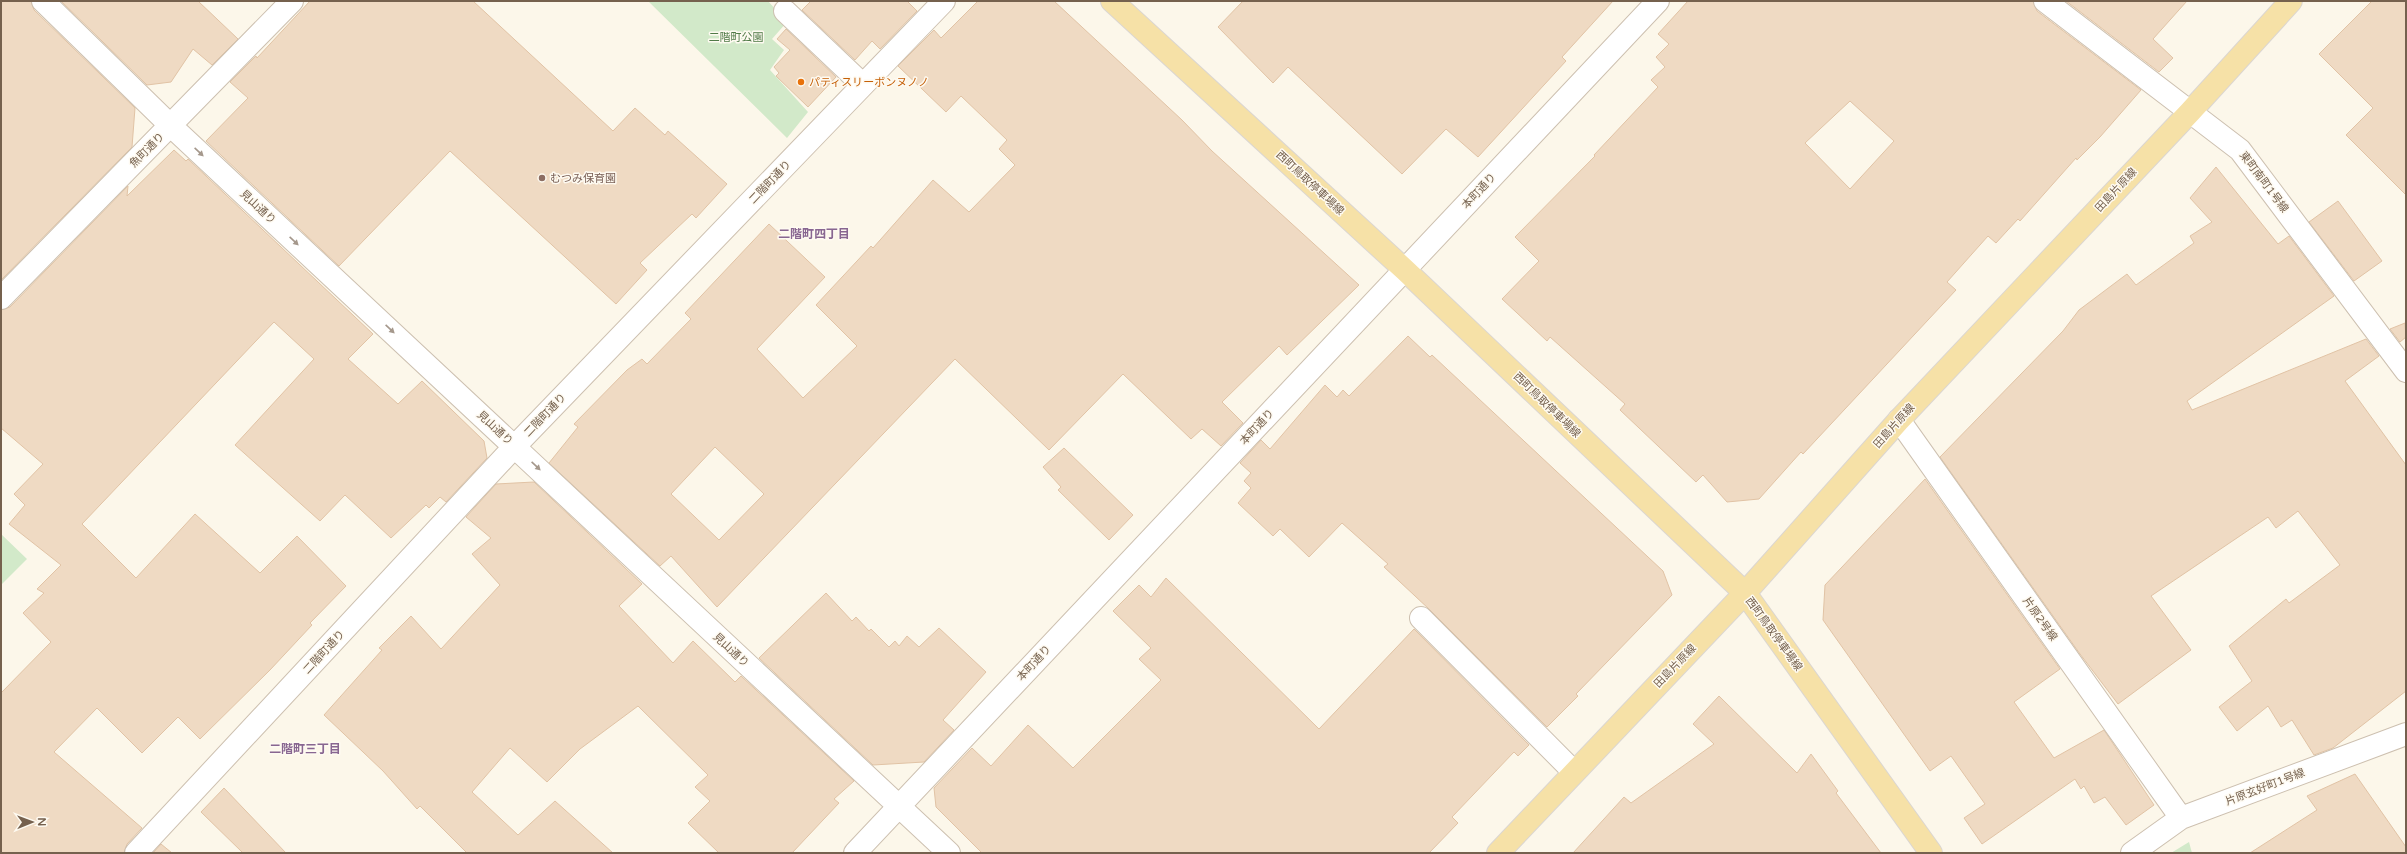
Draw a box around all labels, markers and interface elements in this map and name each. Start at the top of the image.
park label: 二階町公園 [709,31,764,44]
place label: パティスリーボンヌノノ [809,76,929,89]
marker: パティスリーボンヌノノ [796,77,806,87]
street label: 魚町通り [127,130,167,170]
one-way arrow [194,147,204,157]
street label: 西町鳥取停車場線 [1273,148,1347,218]
street label: 東町南町1号線 [2237,149,2291,215]
street label: 二階町通り [746,158,794,206]
street label: 田島片原線 [2092,165,2140,215]
street label: 本町通り [1459,170,1499,212]
place label: むつみ保育園 [550,172,616,185]
marker: むつみ保育園 [537,173,547,183]
street label: 見山通り [237,187,279,227]
district label: 二階町四丁目 [778,227,850,241]
one-way arrow [290,236,299,245]
one-way arrow [384,325,395,334]
street label: 西町鳥取停車場線 [1511,370,1583,440]
street label: 二階町通り [521,391,569,439]
street label: 田島片原線 [1871,401,1917,451]
street label: 本町通り [1237,406,1277,448]
street label: 見山通り [474,408,516,448]
one-way arrow [531,461,541,471]
street label: 片原2号線 [2020,594,2060,644]
street label: 西町鳥取停車場線 [1743,595,1805,673]
street label: 二階町通り [300,627,348,677]
street label: 見山通り [710,630,752,670]
street label: 本町通り [1014,642,1054,684]
street label: 田島片原線 [1651,642,1699,690]
district label: 二階町三丁目 [269,742,341,756]
street label: 片原玄好町1号線 [2223,766,2307,808]
north arrow [12,802,52,842]
text: N [35,817,48,826]

